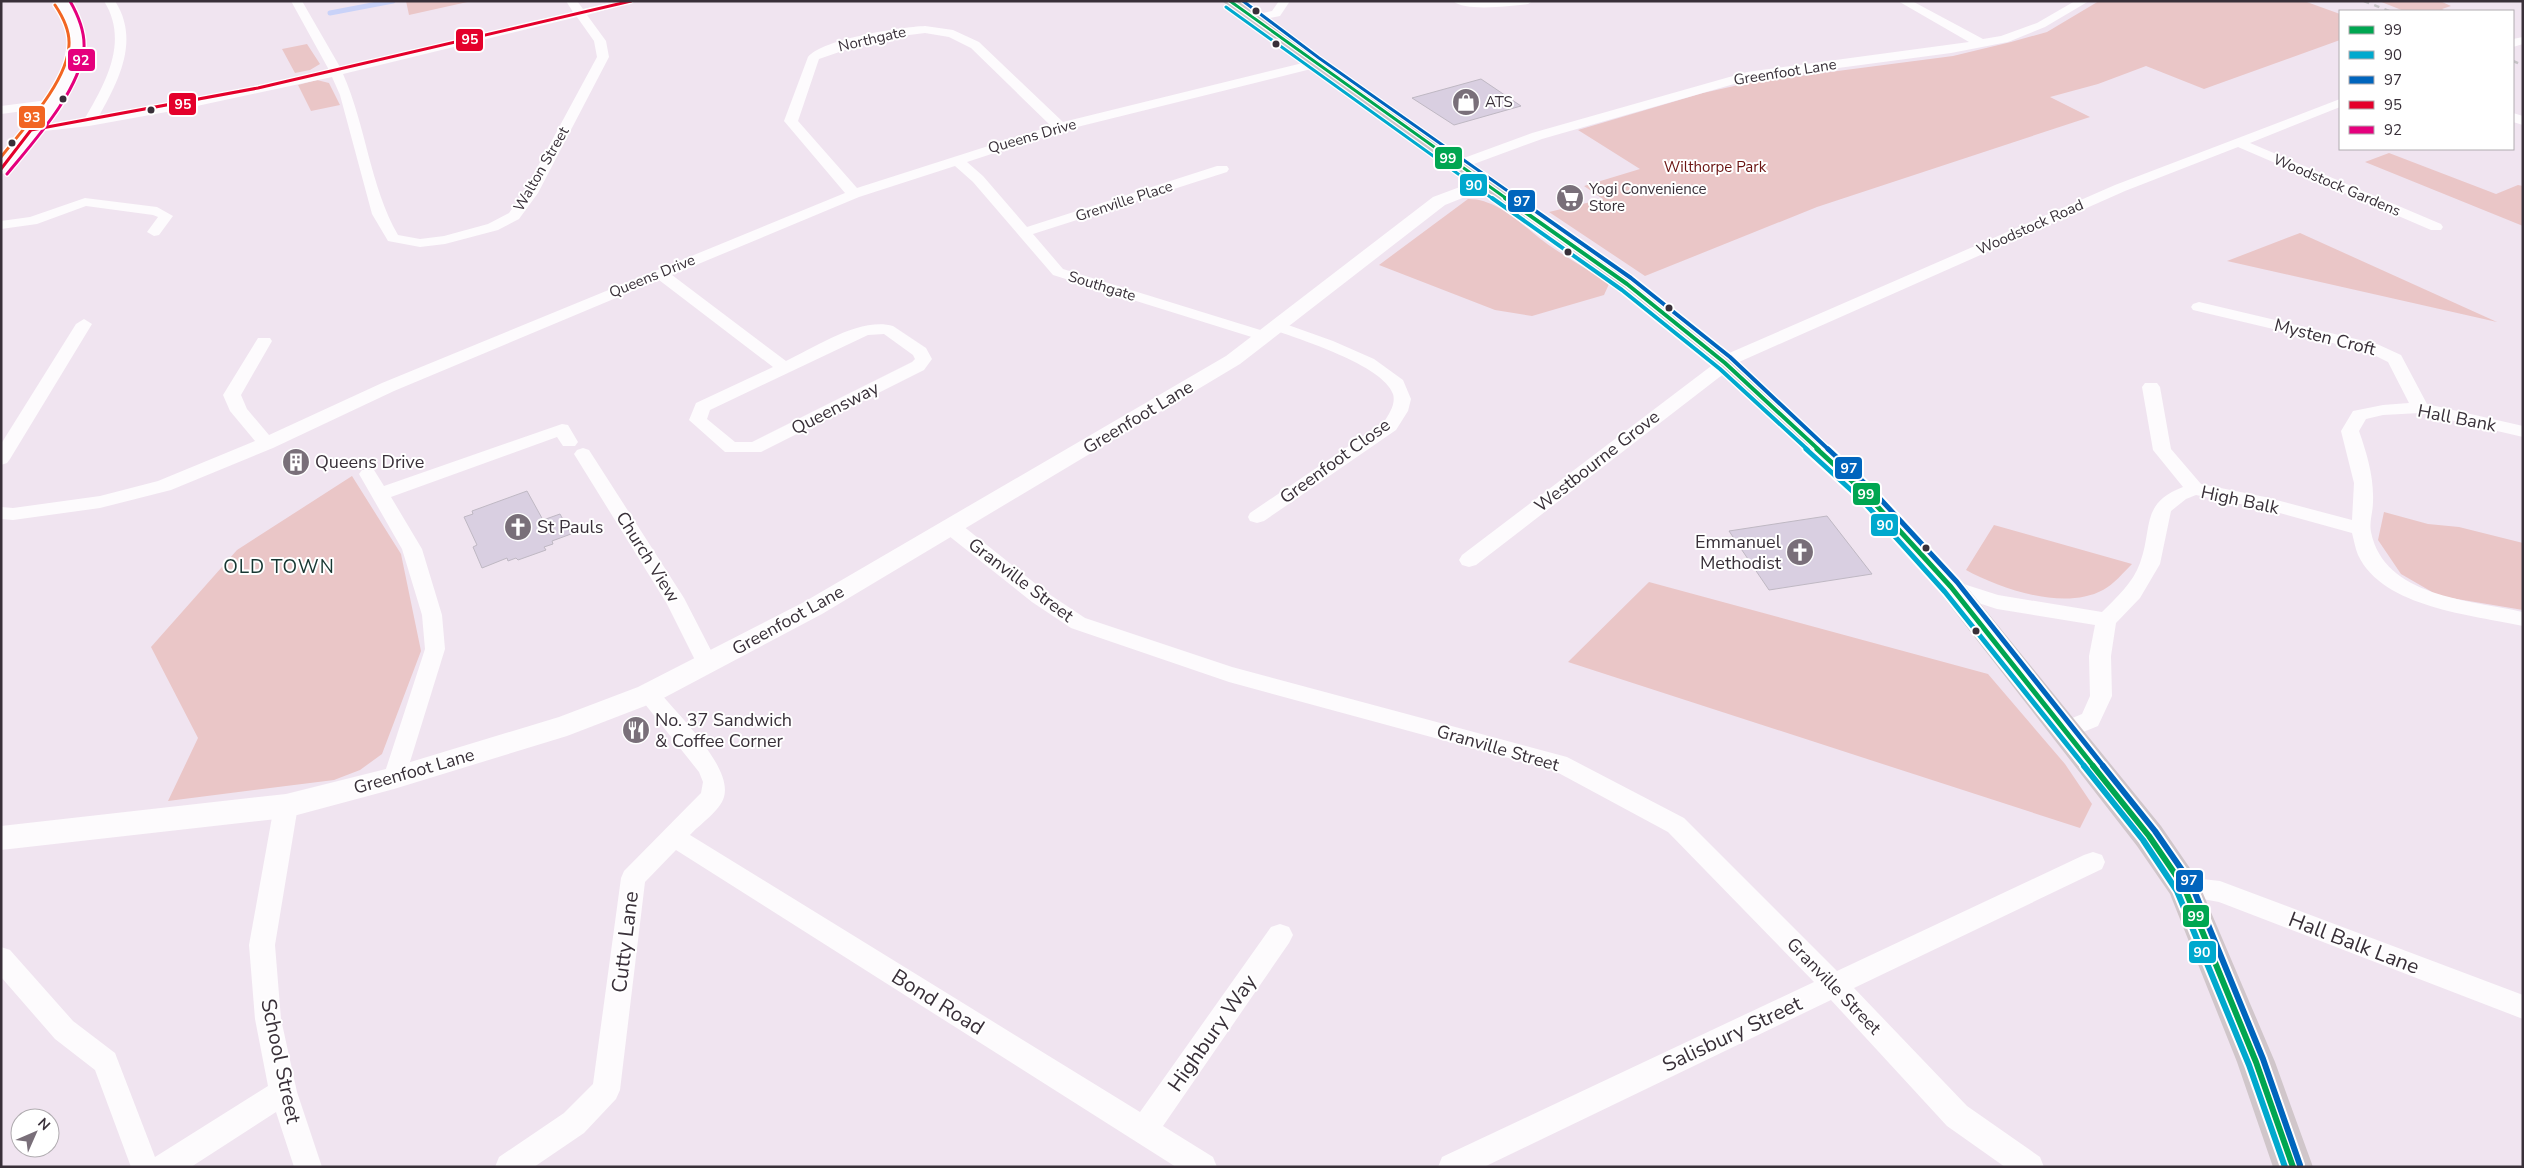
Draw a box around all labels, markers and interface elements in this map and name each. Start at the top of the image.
unlabelled marker [1251,6,1261,16]
legend [2339,10,2514,150]
text: 99 [2384,20,2402,40]
street label: Northgate [836,22,908,56]
line badge: 95 [455,28,484,52]
text: 95 [462,30,478,49]
unlabelled marker [1271,39,1281,49]
text: 90 [2384,45,2402,65]
line badge: 92 [67,48,96,72]
text: 92 [73,51,89,70]
street label: Greenfoot Lane [1732,54,1838,90]
text: 97 [2384,70,2402,90]
shop icon: ATS [1451,87,1481,117]
line badge: 95 [168,92,197,116]
place label: ATS [1485,92,1513,112]
unlabelled marker [58,94,68,104]
text: 95 [175,95,191,114]
text: 95 [2384,95,2402,115]
line badge: 93 [18,105,46,129]
unlabelled marker [146,105,156,115]
text: 93 [24,108,40,127]
street label: Queens Drive [985,114,1079,158]
text: 92 [2384,120,2402,140]
street label: Walton Street [509,122,574,215]
unlabelled marker [7,138,17,148]
line badge: 99 [1434,146,1463,170]
text: 99 [1440,149,1456,168]
street label: Woodstock Gardens [2270,149,2404,221]
park label: Wilthorpe Park [1664,157,1767,177]
line badge: 90 [1459,173,1488,197]
street label: Grenville Place [1073,176,1175,226]
text: 90 [1466,176,1482,195]
place label: Yogi Convenience Store [1588,179,1706,216]
supermarket icon: Yogi Convenience Store [1555,183,1585,213]
line badge: 97 [1507,189,1536,213]
text: 97 [1514,192,1530,211]
street label: Woodstock Road [1973,194,2087,260]
unlabelled marker [1563,247,1573,257]
street label: Queens Drive [606,250,698,302]
street label: Southgate [1066,266,1138,306]
unlabelled marker [1664,303,1674,313]
street label: Mysten Croft [2272,313,2379,361]
street label: Queensway [787,375,884,440]
street label: Greenfoot Lane [1078,375,1198,459]
street label: Hall Bank [2416,399,2499,438]
street label: Westbourne Grove [1529,405,1665,517]
street label: Greenfoot Close [1275,413,1395,509]
building icon: Queens Drive [281,447,311,477]
place label: Queens Drive [315,450,424,474]
line badge: 97 [1834,456,1863,480]
text: 97 [1841,459,1857,478]
street label: High Balk [2199,480,2282,520]
line badge: 99 [1852,482,1881,506]
text: 99 [1858,485,1874,504]
street label: Church View [610,507,686,607]
church icon: St Pauls [503,512,533,542]
line badge: 90 [1870,513,1899,537]
place label: St Pauls [537,515,603,539]
text: 90 [1877,516,1893,535]
place label: Emmanuel Methodist [1695,530,1782,575]
street label: Granville Street [963,532,1079,628]
church icon: Emmanuel Methodist [1785,537,1815,567]
unlabelled marker [1921,543,1931,553]
district label: OLD TOWN [223,554,335,580]
street label: Greenfoot Lane [728,579,848,661]
unlabelled marker [1971,626,1981,636]
place label: No. 37 Sandwich & Coffee Corner [655,708,792,753]
restaurant icon: No. 37 Sandwich & Coffee Corner [621,715,651,745]
street label: Granville Street [1434,719,1563,777]
street label: Greenfoot Lane [351,742,477,800]
line badge: 97 [2175,869,2204,893]
text: 97 [2181,871,2197,890]
street label: Cutty Lane [605,890,645,994]
line badge: 99 [2182,904,2210,928]
street label: Hall Balk Lane [2285,905,2423,981]
text: 99 [2188,907,2204,926]
street label: Granville Street [1781,932,1887,1040]
line badge: 90 [2188,940,2217,964]
text: 90 [2194,943,2210,962]
street label: Bond Road [886,962,990,1042]
street label: Highbury Way [1161,969,1263,1097]
street label: Salisbury Street [1658,989,1807,1079]
street label: School Street [254,996,308,1127]
north arrow [10,1108,60,1158]
text: N [33,1114,54,1135]

